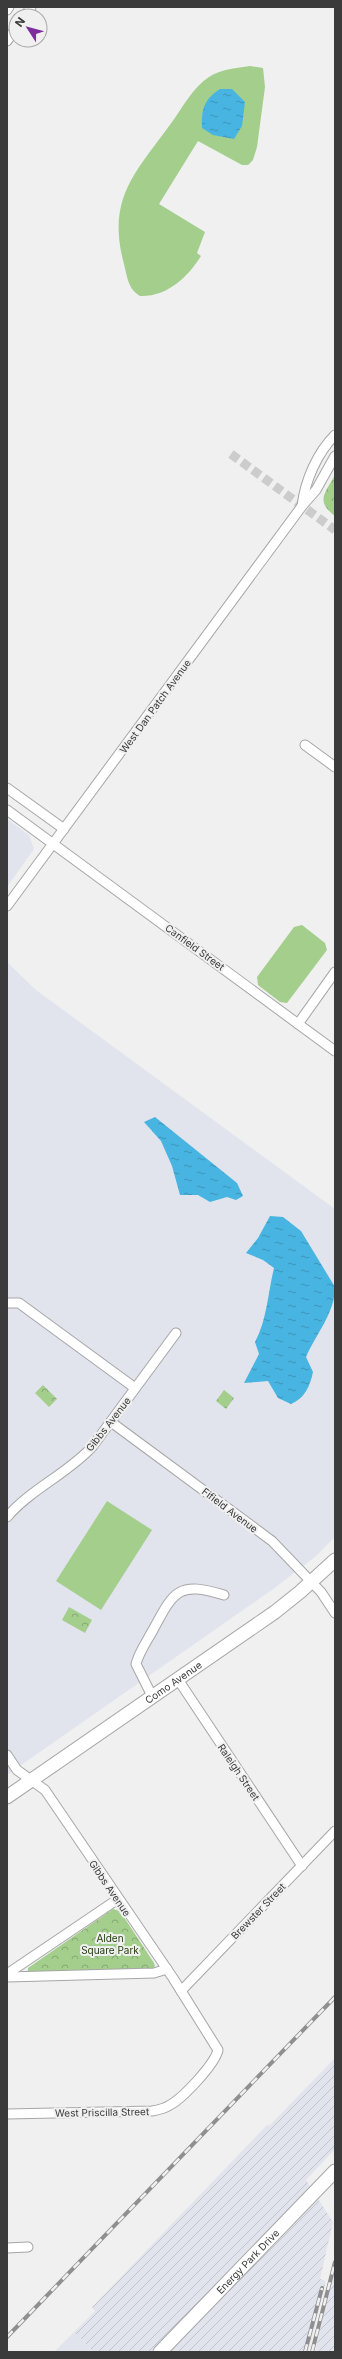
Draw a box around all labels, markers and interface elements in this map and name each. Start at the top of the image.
north arrow [8,8,48,48]
text: N [12,15,28,30]
street label: West Dan Patch Avenue [117,657,193,755]
street label: Canfield Street [163,921,228,973]
street label: Gibbs Avenue [83,1394,133,1453]
street label: Fifield Avenue [200,1485,260,1535]
street label: Como Avenue [143,1658,204,1706]
street label: Raleigh Street [216,1741,263,1803]
street label: Gibbs Avenue [87,1858,133,1919]
street label: Brewster Street [228,1880,288,1941]
park label: Alden Square Park [81,1932,139,1956]
street label: West Priscilla Street [55,2105,150,2119]
street label: Energy Park Drive [214,2227,282,2296]

